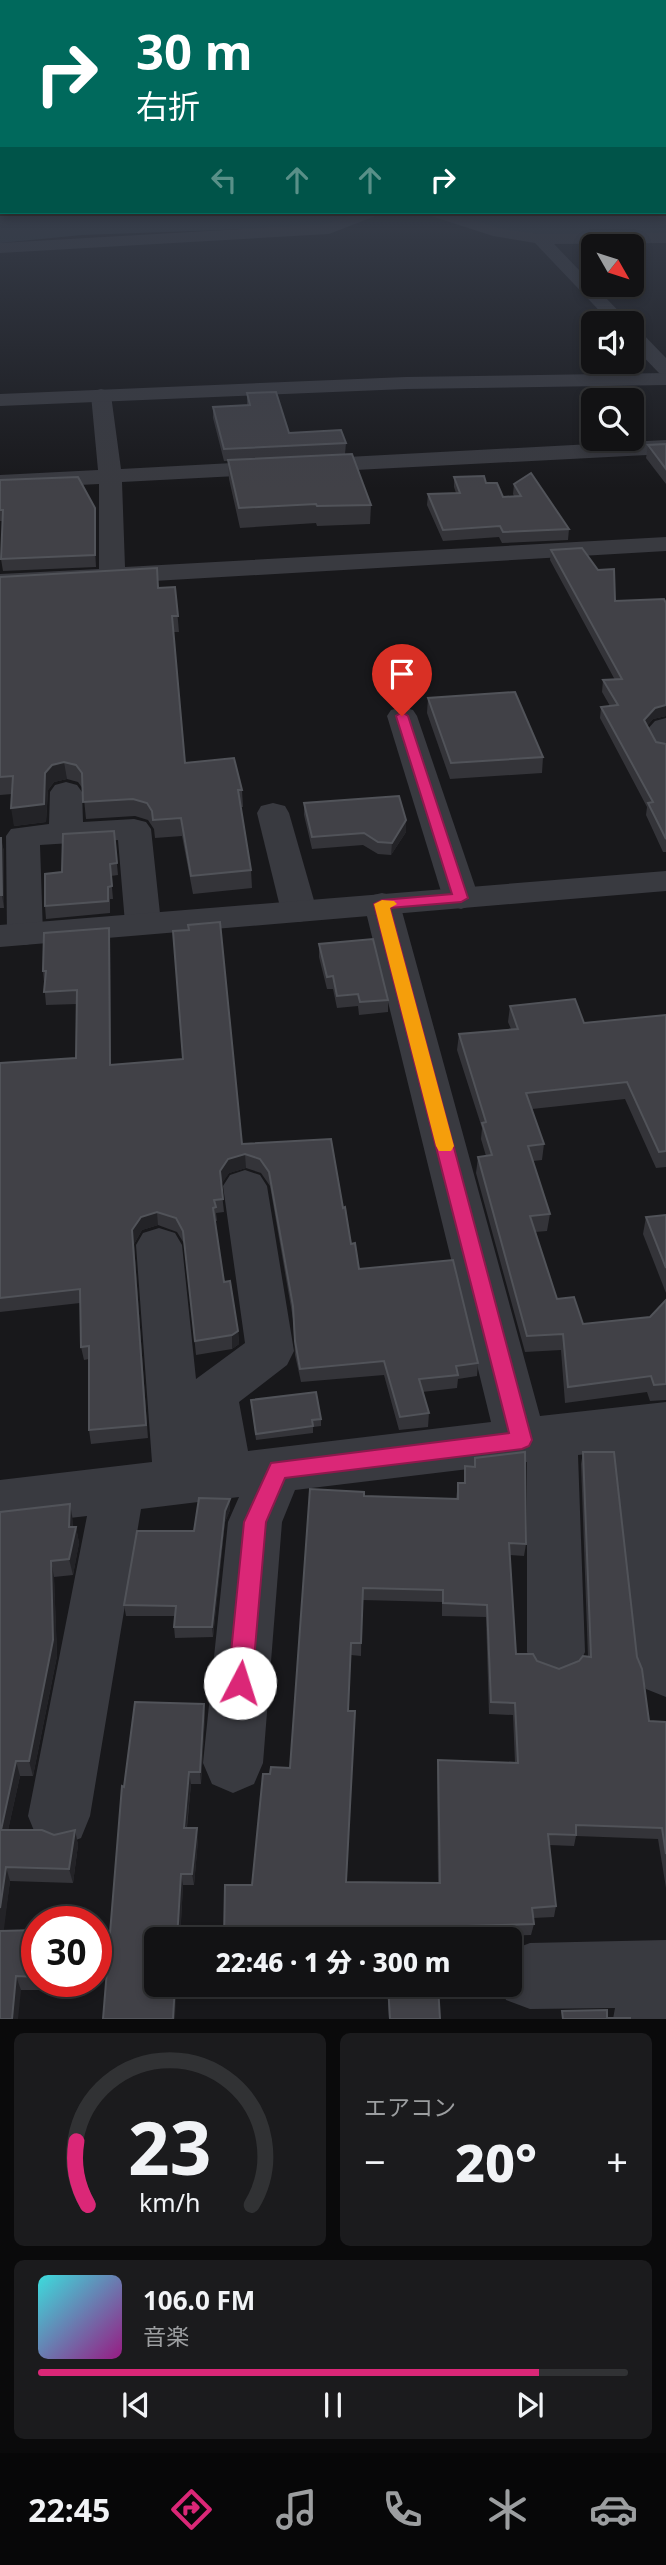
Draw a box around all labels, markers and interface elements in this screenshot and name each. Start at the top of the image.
text: 30 m [136,18,253,84]
icon: right [21,28,112,119]
text: 右折 [136,84,200,127]
icon: left [205,161,243,199]
icon: ahead [278,161,316,199]
icon: ahead [351,161,389,199]
icon: right [424,161,462,199]
north arrow [581,234,644,298]
map controls [581,234,644,451]
button: sound [581,311,644,374]
button: search [581,388,644,451]
pin [372,644,432,716]
icon: arrive [383,655,421,693]
position arrow [203,1646,277,1720]
speed limit sign: 30 [21,1906,112,1997]
text: 22:46 · 1 分 · 300 m [216,1944,450,1980]
text: エアコン [364,2091,456,2123]
text: 23 [128,2098,212,2197]
text: 20° [455,2126,537,2197]
text: − [364,2135,386,2187]
text: + [606,2135,628,2187]
text: km/h [139,2185,201,2219]
text: 106.0 FM [143,2282,255,2318]
text: 音楽 [143,2320,189,2352]
icon: previous [117,2386,155,2424]
icon: pause [314,2386,352,2424]
icon: next [511,2386,549,2424]
icon: directions [167,2485,216,2534]
icon: music [272,2485,321,2534]
icon: phone [378,2485,427,2534]
icon: climate [483,2485,532,2534]
icon: car [589,2485,638,2534]
text: 22:45 [28,2488,110,2531]

